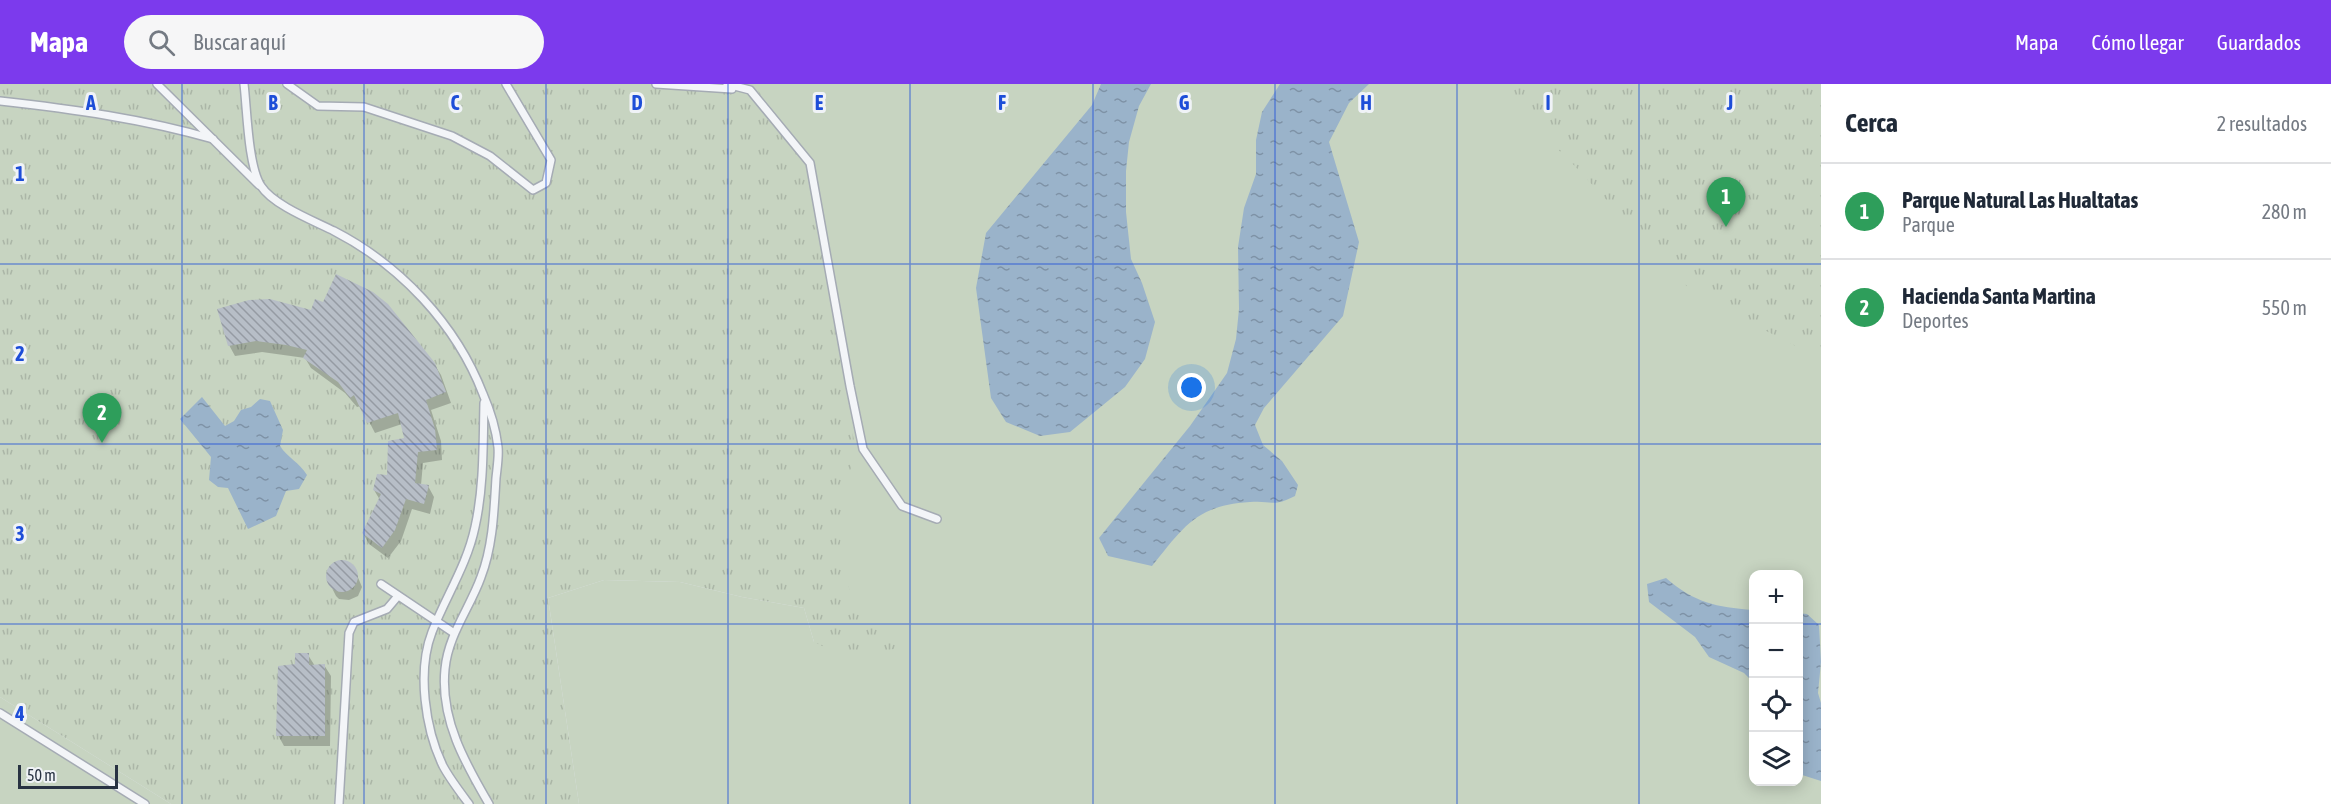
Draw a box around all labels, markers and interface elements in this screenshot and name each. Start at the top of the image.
search box [124,15,544,69]
text: Mapa [30,26,88,58]
icon: search [145,26,178,59]
text: Buscar aquí [193,29,286,55]
text: Mapa [2015,30,2059,54]
text: Cómo llegar [2092,30,2184,54]
text: Guardados [2217,30,2301,54]
text: A [85,91,96,114]
text: B [268,91,278,114]
text: C [451,91,460,114]
text: D [631,91,643,114]
text: E [815,91,824,114]
text: F [998,91,1006,114]
text: G [1179,91,1190,114]
text: H [1360,91,1372,114]
text: I [1545,91,1551,114]
text: J [1726,91,1733,114]
text: Cerca [1845,108,1898,138]
text: 2 resultados [2217,112,2307,135]
text: 1 [15,162,25,185]
pin: 1 [1706,178,1746,227]
text: Parque Natural Las Hualtatas [1902,187,2138,213]
text: 1 [1860,200,1869,223]
text: 280 m [2262,200,2307,223]
text: Parque [1902,213,1955,236]
text: Hacienda Santa Martina [1902,283,2096,309]
text: 2 [1860,296,1869,319]
text: 550 m [2262,296,2307,319]
text: Deportes [1902,309,1969,332]
text: 2 [15,342,25,365]
your location [1177,373,1206,402]
pin: 2 [82,394,122,443]
text: 3 [15,522,25,545]
map controls [1749,570,1803,786]
button: + [1749,570,1803,624]
button: − [1749,624,1803,678]
button: locate [1749,678,1803,732]
text: 4 [14,702,25,725]
button: layers [1749,732,1803,786]
scale bar [18,762,118,790]
text: 50 m [27,766,56,784]

